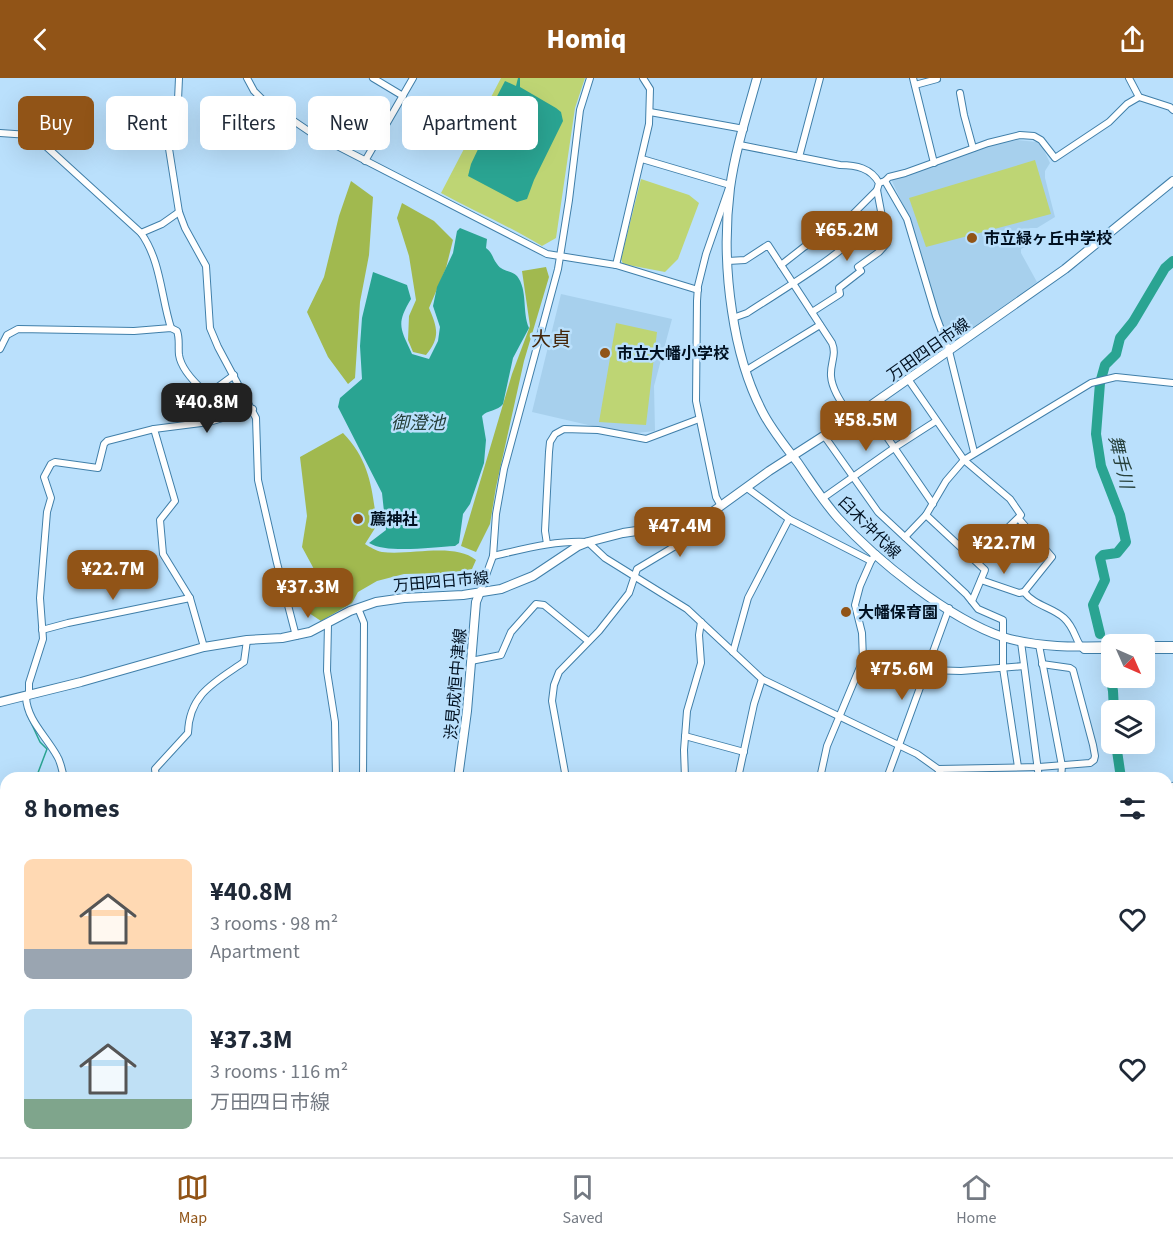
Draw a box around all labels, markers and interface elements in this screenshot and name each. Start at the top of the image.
text: Homiq [547,20,626,59]
icon: back [24,23,57,56]
icon: share [1116,23,1149,56]
chip: Buy [18,96,94,150]
chip: Rent [106,96,188,150]
chip: Filters [200,96,296,150]
chip: New [308,96,390,150]
chip: Apartment [402,96,538,150]
pin: ¥65.2M [798,211,896,262]
text: ¥65.2M [815,216,879,244]
place label: 市立緑ヶ丘中学校 [984,228,1112,250]
marker: 市立緑ヶ丘中学校 [965,231,979,245]
street label: 万田四日市線 [883,313,974,386]
district label: 大貞 [531,326,571,354]
place label: 市立大幡小学校 [617,343,729,365]
marker: 市立大幡小学校 [598,346,612,360]
pin: ¥40.8M [158,383,256,434]
text: ¥40.8M [175,388,239,416]
pin: ¥58.5M [817,401,915,452]
text: ¥58.5M [834,406,898,434]
water label: 御澄池 [391,411,447,436]
water label: 舞手川 [1102,433,1139,493]
street label: 臼木沖代線 [833,492,905,564]
pin: ¥47.4M [631,507,729,558]
place label: 薦神社 [370,509,418,531]
marker: 薦神社 [351,512,365,526]
text: ¥47.4M [648,512,712,540]
pin: ¥22.7M [955,524,1053,575]
text: ¥22.7M [972,529,1036,557]
pin: ¥22.7M [64,550,162,601]
text: ¥22.7M [81,555,145,583]
street label: 万田四日市線 [392,567,490,597]
pin: ¥37.3M [259,568,357,619]
text: ¥37.3M [276,573,340,601]
place label: 大幡保育園 [858,602,938,624]
marker: 大幡保育園 [839,605,853,619]
street label: 渋見成恒中津線 [440,627,472,741]
north arrow [1101,634,1155,688]
map controls [1101,634,1155,754]
pin: ¥75.6M [853,650,951,701]
text: ¥75.6M [870,655,934,683]
button: layers [1101,700,1155,754]
text: 8 homes [24,790,119,827]
icon: filters [1116,792,1149,825]
text: ¥40.8M [210,873,293,910]
icon: home [72,883,144,955]
icon: heart [1116,903,1149,936]
text: 3 rooms · 98 m² [210,910,338,938]
text: Apartment [210,938,300,966]
text: ¥37.3M [210,1021,293,1058]
icon: home [72,1033,144,1105]
icon: heart [1116,1053,1149,1086]
text: 3 rooms · 116 m² [210,1058,348,1086]
text: 万田四日市線 [210,1089,330,1117]
tab: Map [176,1171,209,1229]
tab: Saved [562,1171,603,1229]
tab: Home [956,1171,997,1229]

